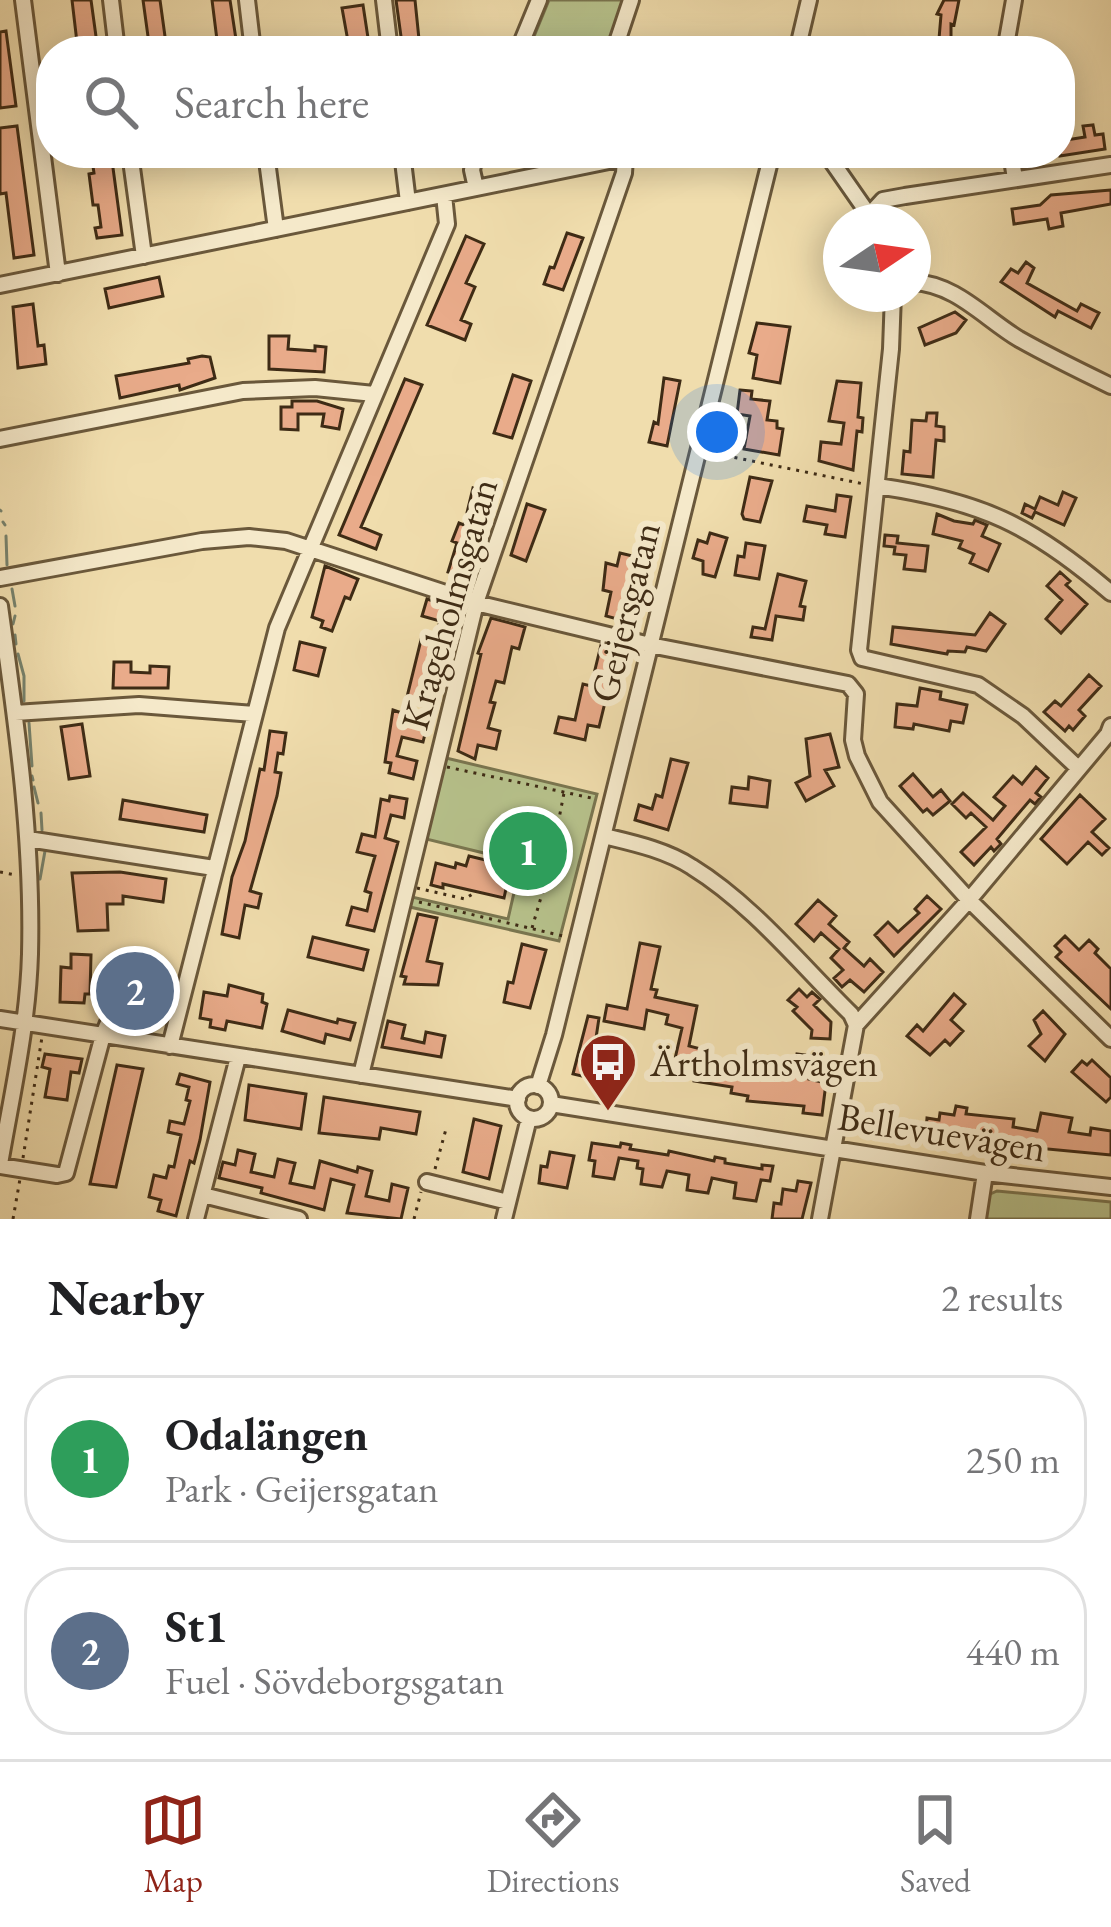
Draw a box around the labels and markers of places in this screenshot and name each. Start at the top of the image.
pin: 1 [489,806,567,896]
pin: 2 [96,946,174,1036]
bus stop icon: Ärtholmsvägen [577,1031,639,1113]
place label: Ärtholmsvägen [649,1037,878,1088]

